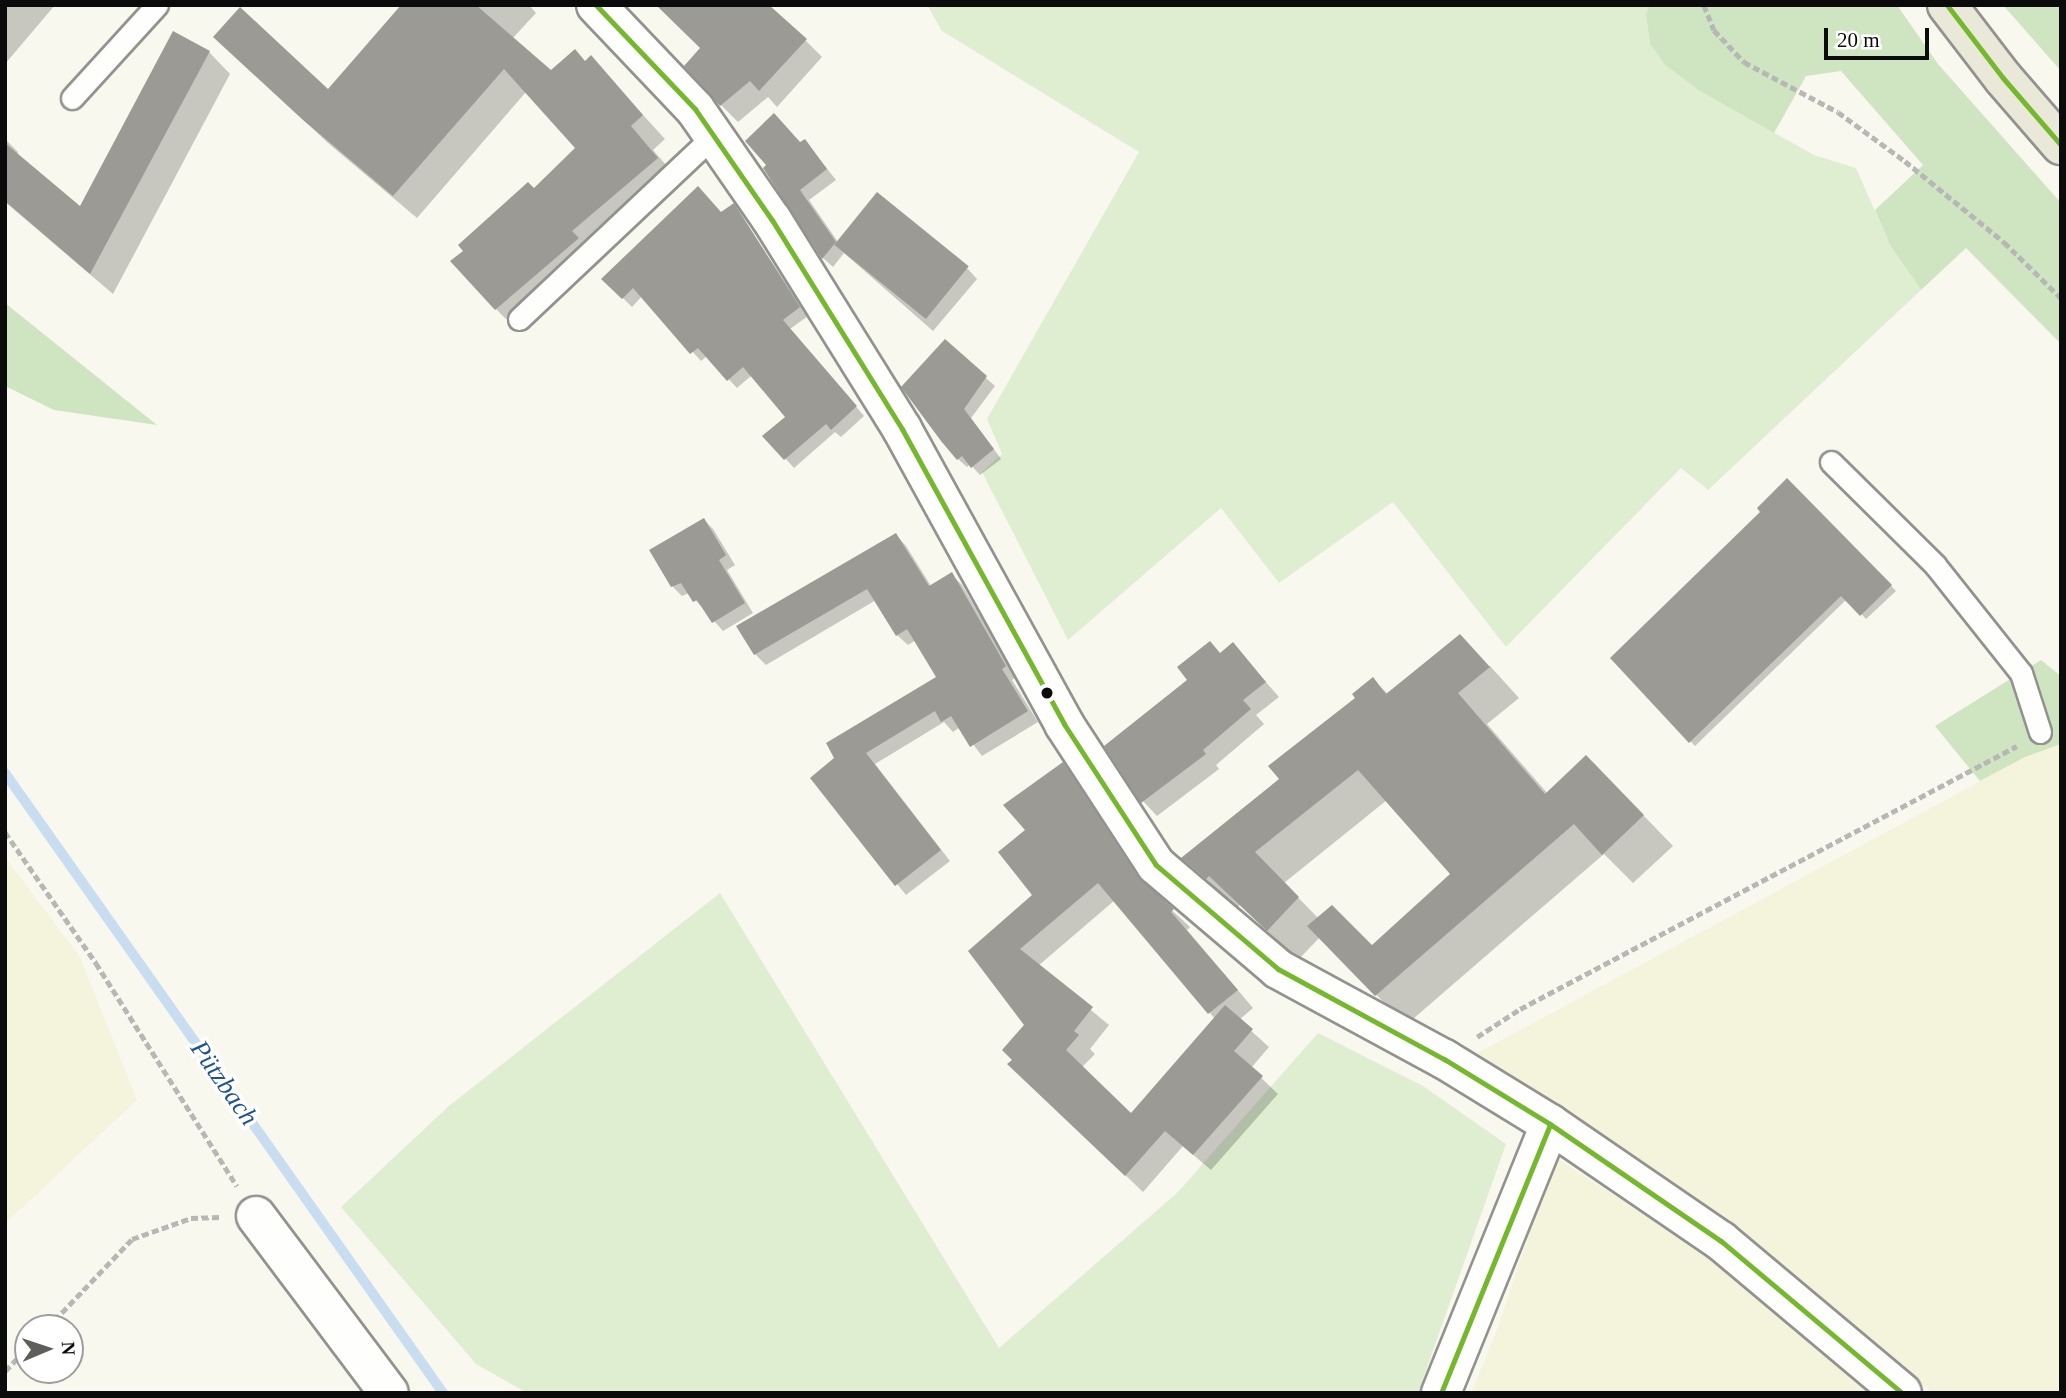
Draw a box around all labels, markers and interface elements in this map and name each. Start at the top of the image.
scale bar [1828,14,1933,58]
text: 20 m [1837,28,1880,52]
unlabelled marker [1040,686,1054,700]
water label: Pützbach [183,1034,265,1132]
north arrow [14,1314,84,1384]
text: N [58,1341,79,1356]

